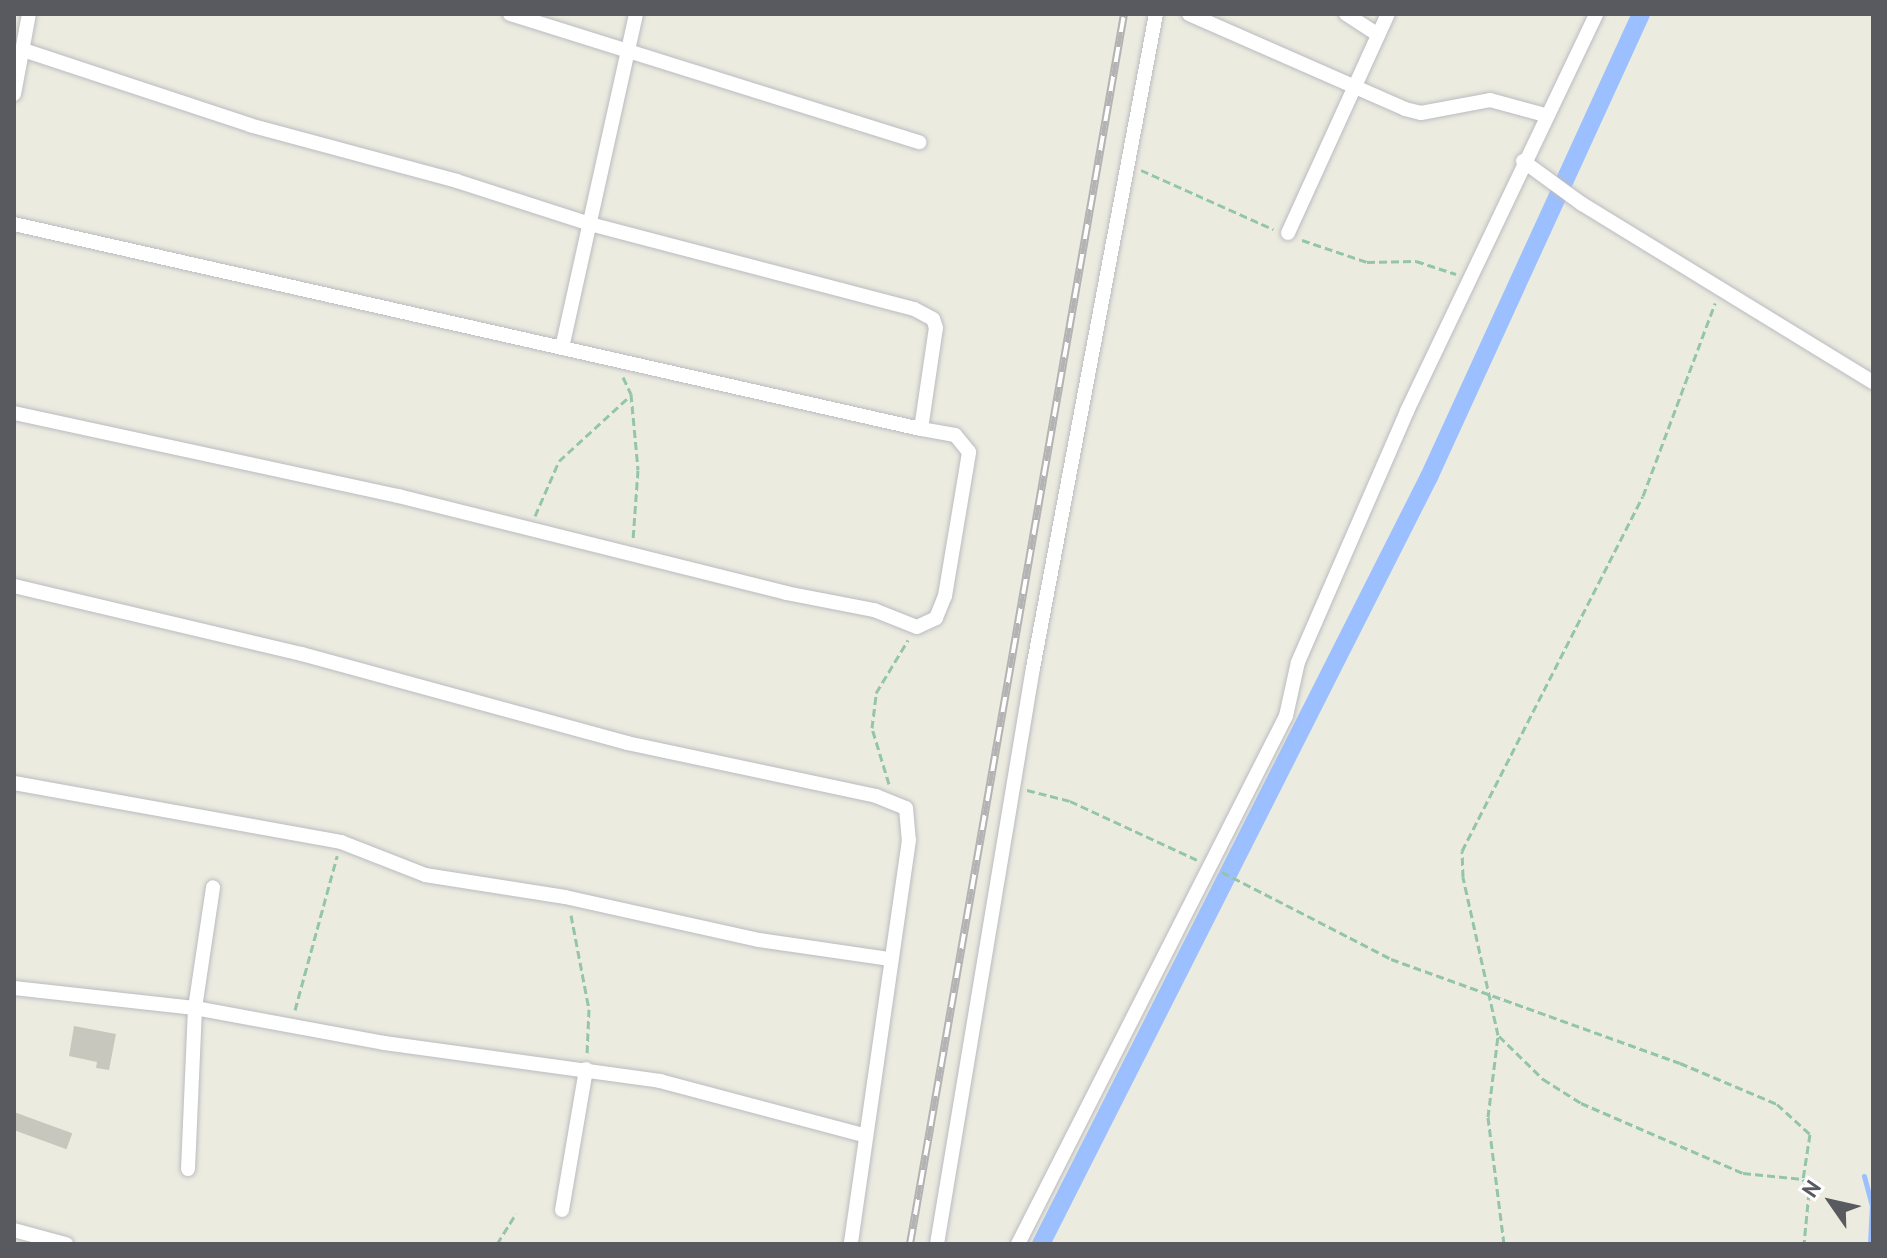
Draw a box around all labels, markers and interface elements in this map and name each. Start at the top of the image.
north arrow [1791,1162,1871,1242]
text: N [1795,1175,1827,1202]

